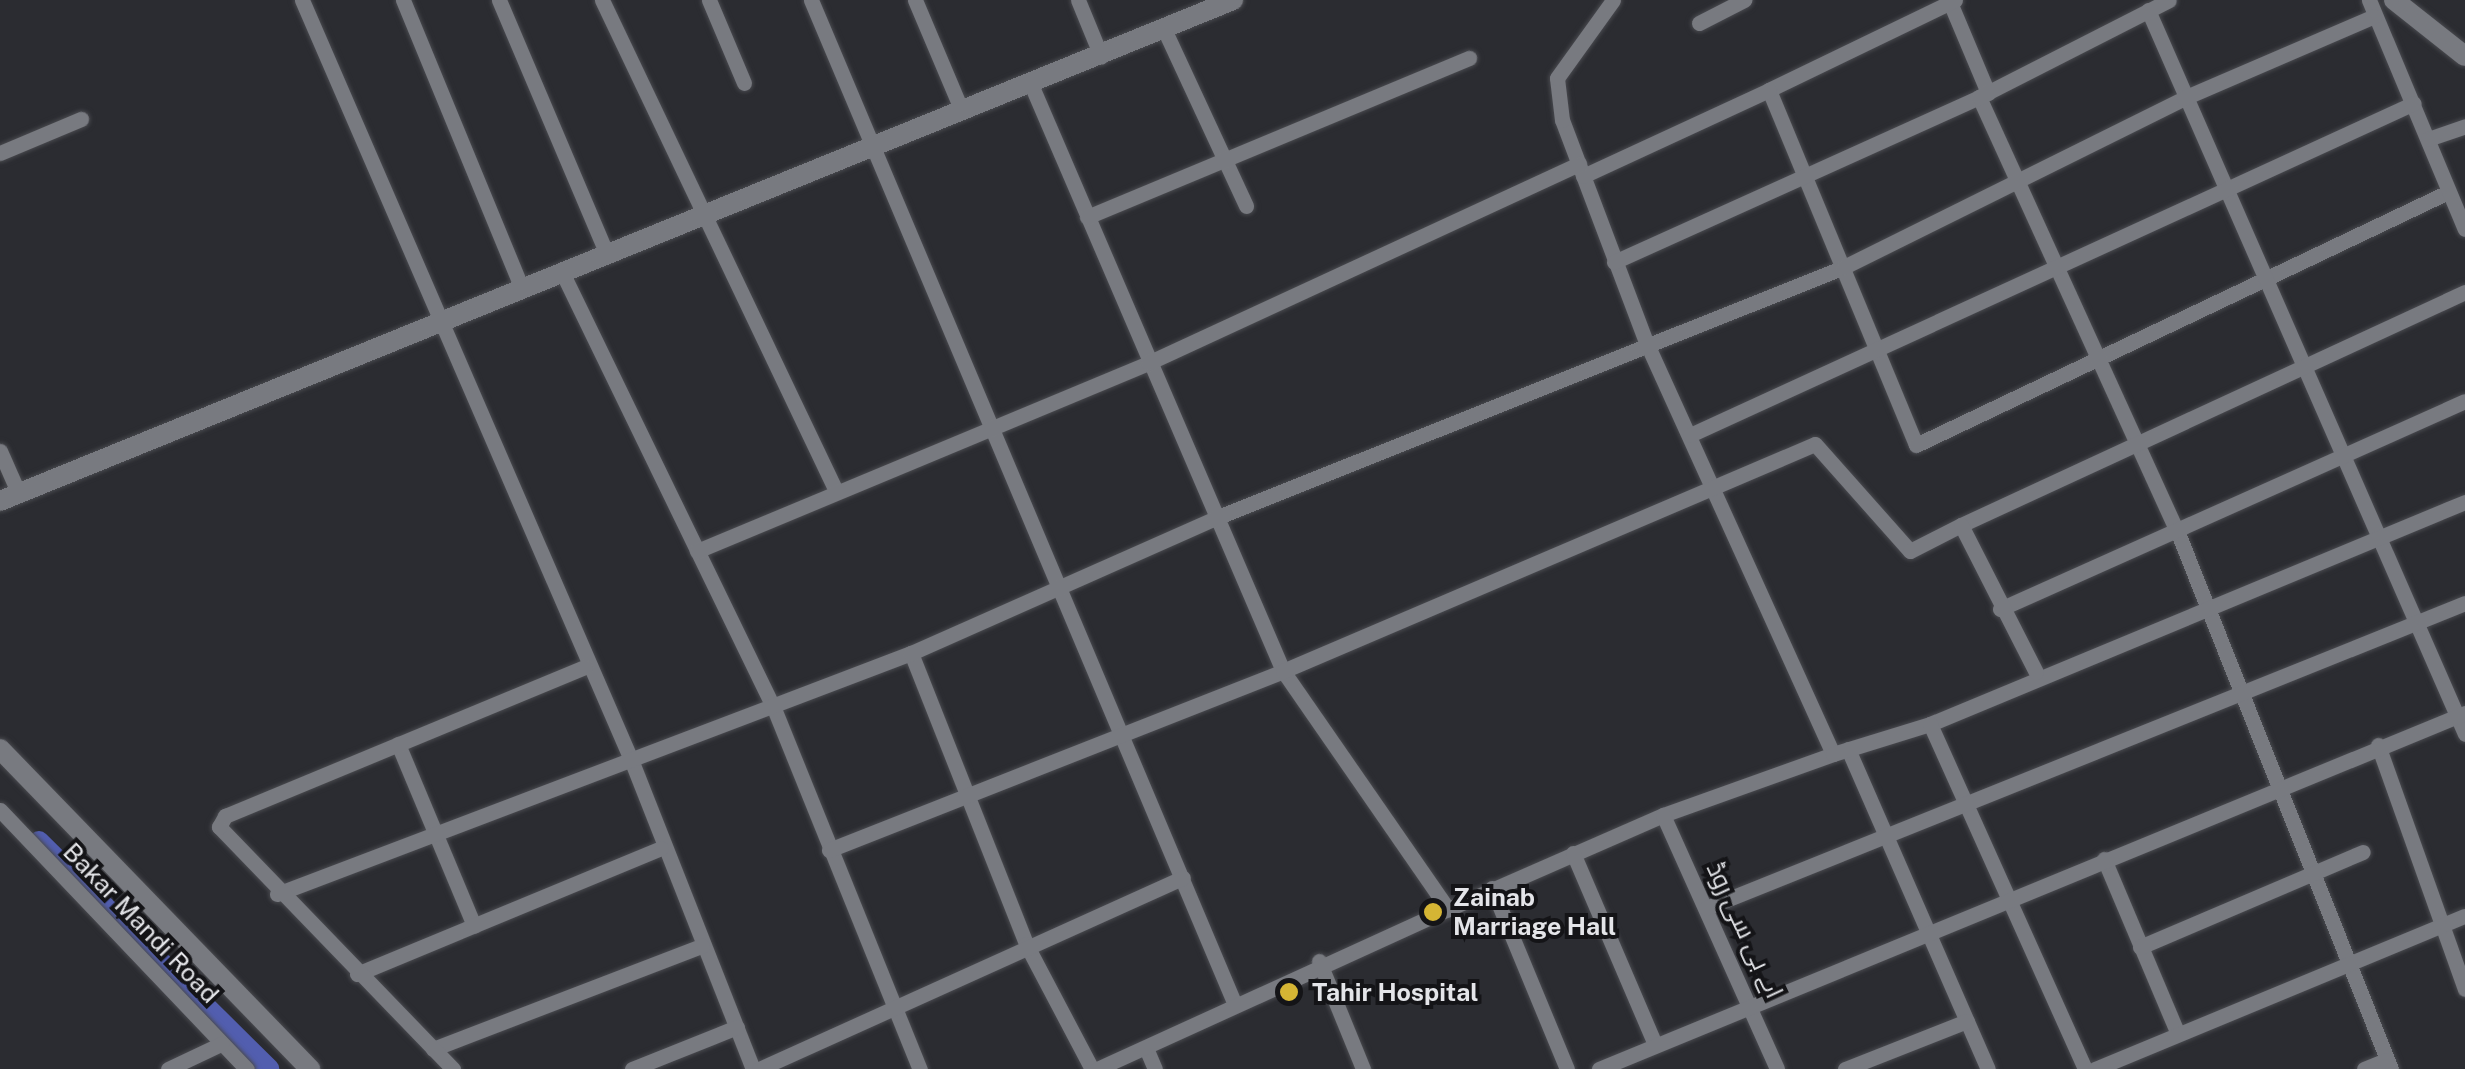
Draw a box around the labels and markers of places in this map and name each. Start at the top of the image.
place label: Zainab Marriage Hall [1453,883,1616,942]
marker: Zainab Marriage Hall [1422,901,1444,923]
place label: Tahir Hospital [1312,977,1479,1007]
marker: Tahir Hospital [1276,979,1302,1005]

